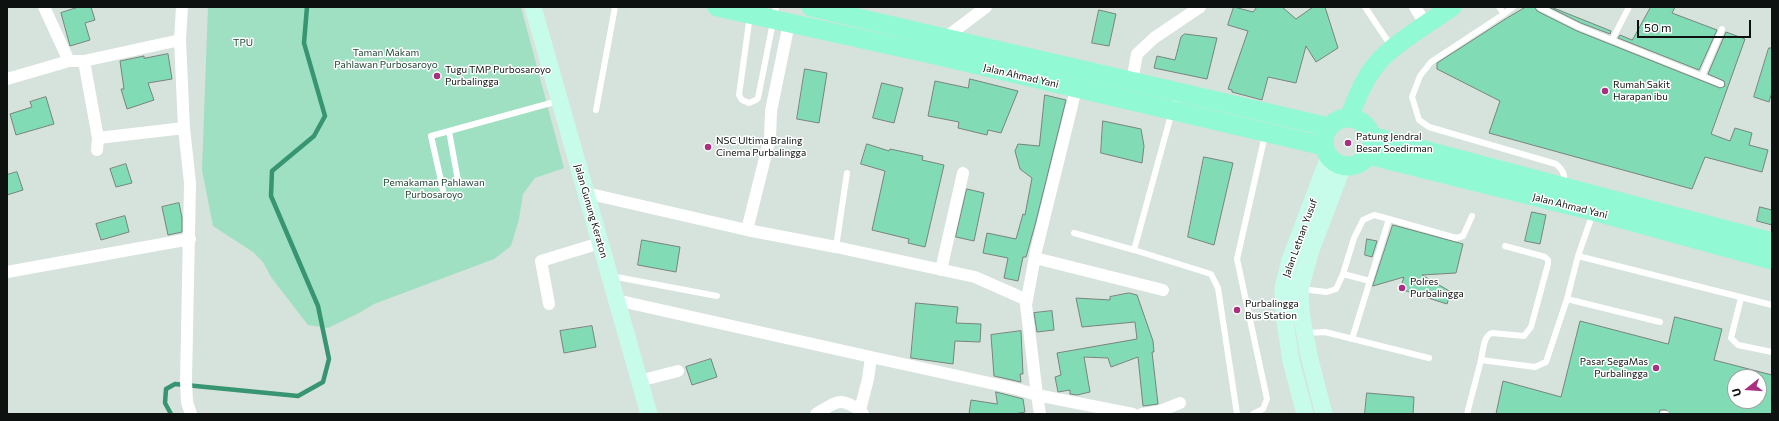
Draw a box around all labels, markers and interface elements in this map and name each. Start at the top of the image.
scale bar [1639,12,1753,38]
text: 50 m [1644,20,1672,34]
park label: TPU [233,37,253,49]
park label: Taman Makam Pahlawan Purbosaroyo [334,47,438,70]
street label: Jalan Ahmad Yani [982,62,1060,90]
place label: Tugu TMP Purbosaroyo Purbalingga [445,64,551,88]
marker: Tugu TMP Purbosaroyo Purbalingga [432,71,442,81]
place label: Rumah Sakit Harapan ibu [1613,79,1670,102]
marker: Rumah Sakit Harapan ibu [1600,86,1610,96]
place label: Patung Jendral Besar Soedirman [1356,131,1433,154]
place label: NSC Ultima Braling Cinema Purbalingga [716,135,806,158]
marker: Patung Jendral Besar Soedirman [1343,138,1353,148]
marker: NSC Ultima Braling Cinema Purbalingga [703,142,713,152]
street label: Jalan Gunung Keraton [572,163,610,259]
park label: Pemakaman Pahlawan Purbosaroyo [383,177,485,200]
street label: Jalan Ahmad Yani [1531,191,1609,221]
street label: Jalan Letnan Yusuf [1280,197,1320,279]
place label: Polres Purbalingga [1410,276,1464,300]
marker: Polres Purbalingga [1397,283,1407,293]
place label: Purbalingga Bus Station [1245,298,1299,322]
marker: Purbalingga Bus Station [1232,305,1242,315]
place label: Pasar SegaMas Purbalingga [1580,356,1648,380]
marker: Pasar SegaMas Purbalingga [1651,363,1661,373]
north arrow [1727,369,1767,409]
text: U [1729,387,1743,398]

